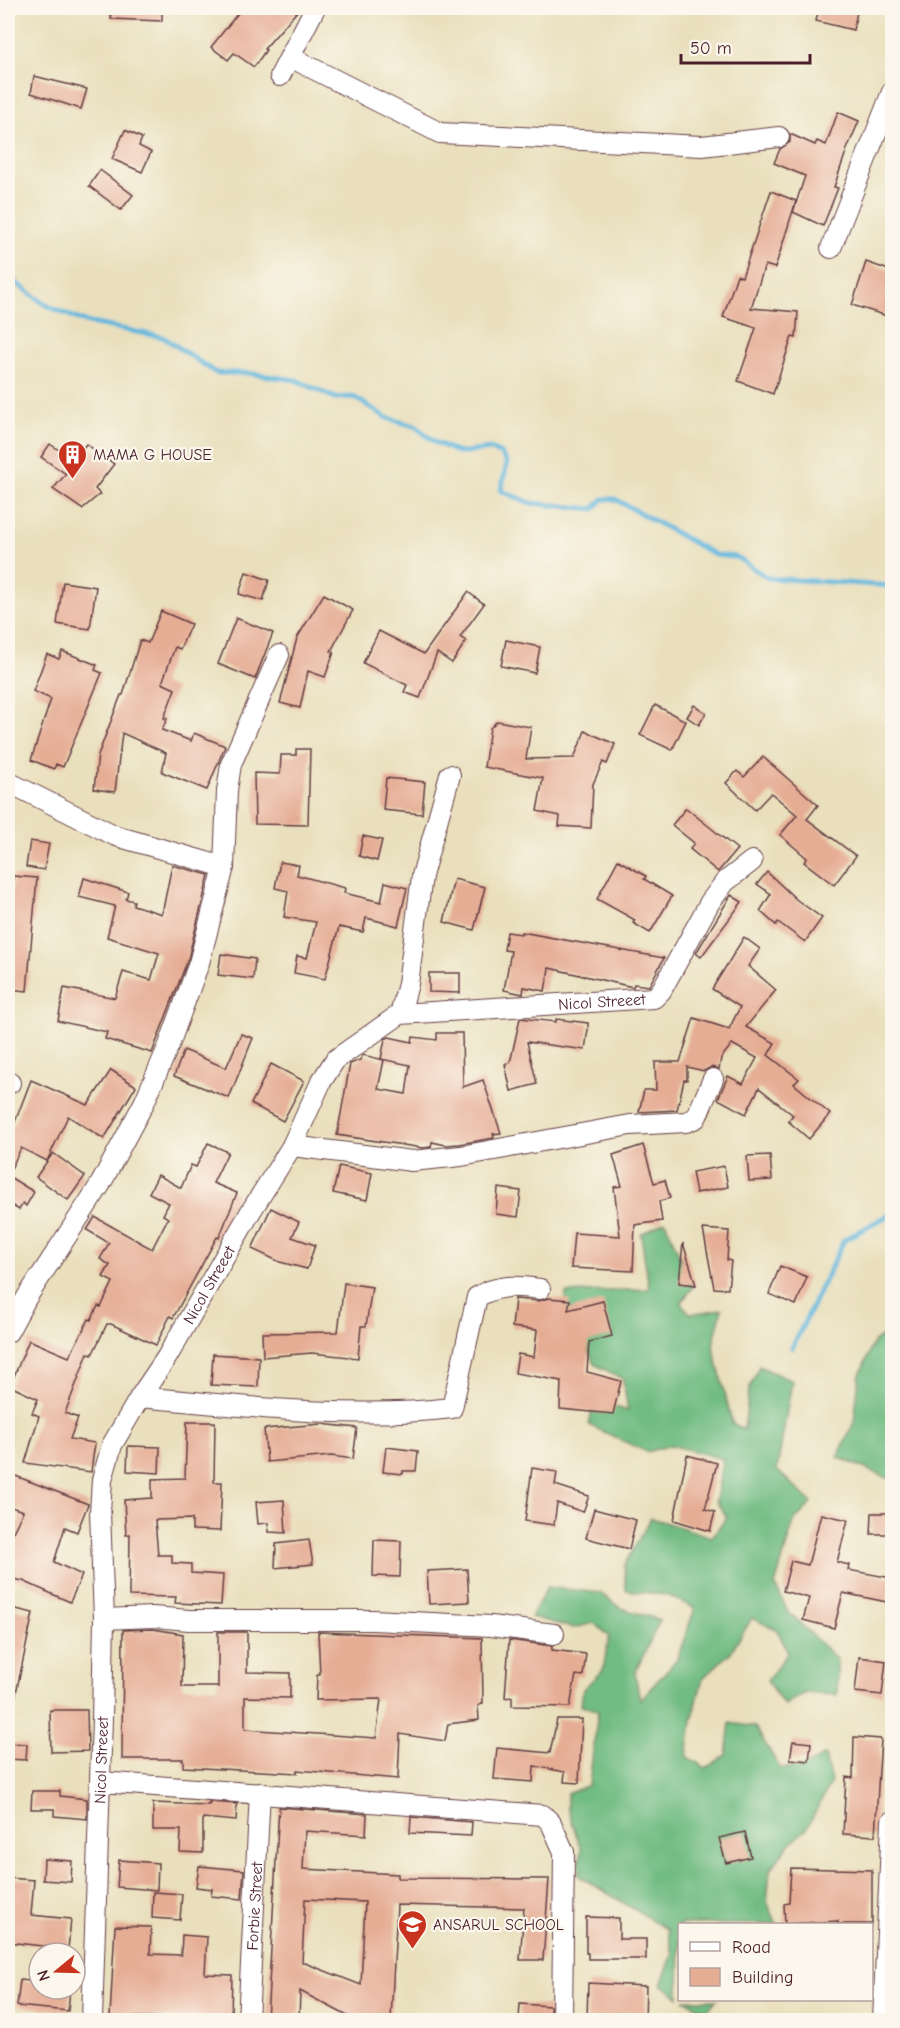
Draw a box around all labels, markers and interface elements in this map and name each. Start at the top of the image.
scale bar [681,27,810,65]
text: 50 m [690,38,732,59]
building icon: MAMA G HOUSE [56,438,88,480]
place label: MAMA G HOUSE [93,446,212,464]
street label: Nicol Streeet [558,991,646,1014]
street label: Nicol Streeet [180,1242,239,1328]
street label: Nicol Streeet [91,1716,112,1804]
street label: Forbie Street [244,1861,266,1951]
school or university icon: ANSARUL SCHOOL [396,1908,428,1950]
place label: ANSARUL SCHOOL [433,1916,564,1934]
legend [678,1923,873,2001]
text: Road [732,1937,771,1958]
north arrow [27,1941,87,2001]
text: Building [732,1967,794,1988]
text: N [34,1968,54,1983]

